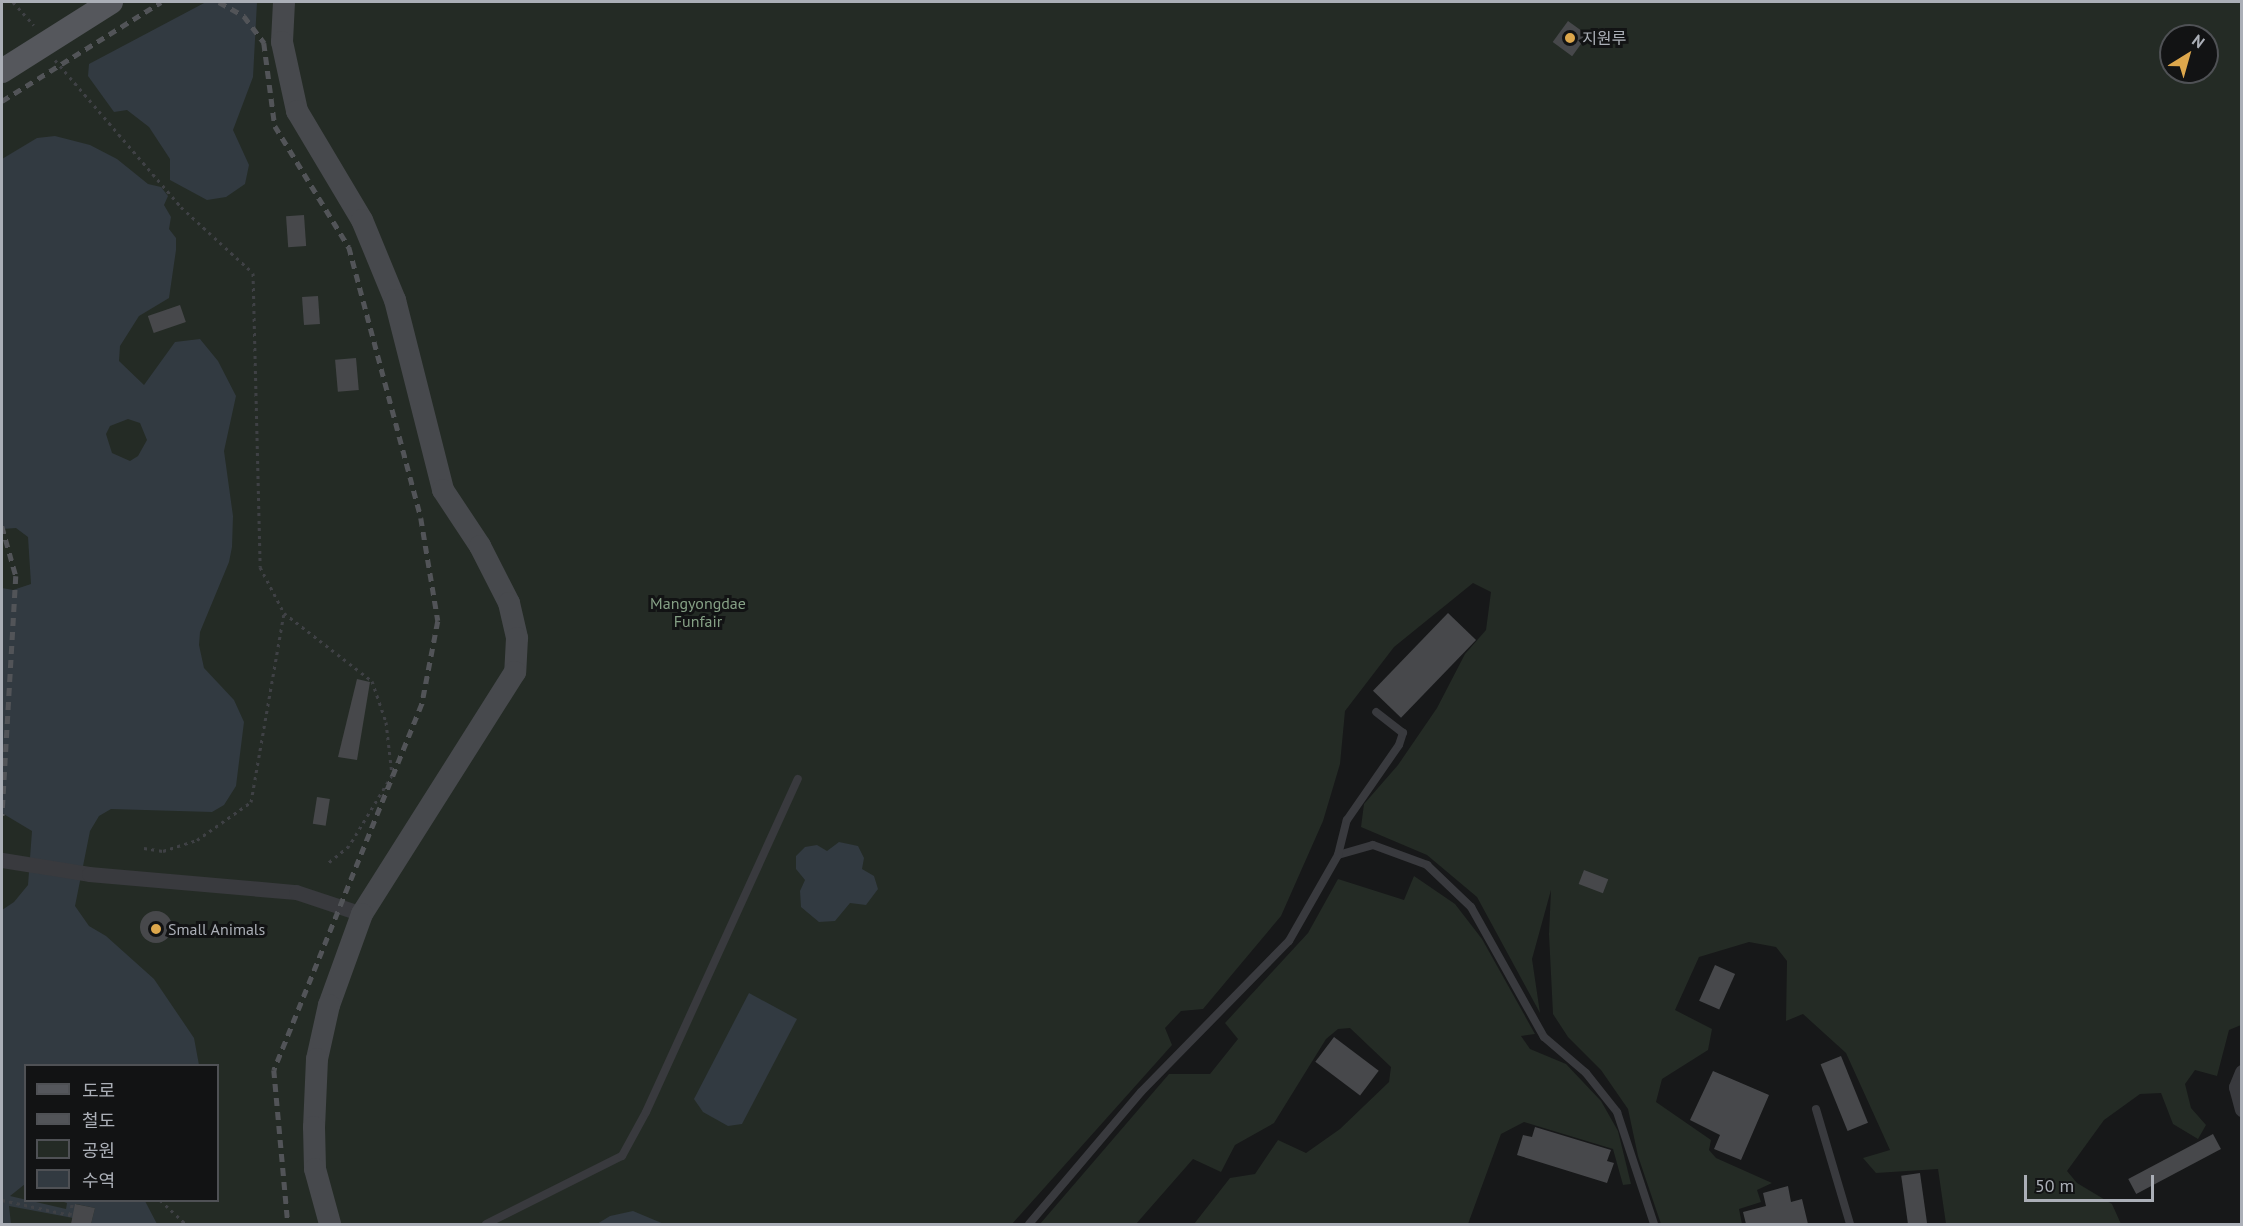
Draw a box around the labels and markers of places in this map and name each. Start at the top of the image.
place label: 지원루 [1582,28,1626,48]
marker: 지원루 [1563,31,1577,45]
place label: Small Animals [168,919,266,939]
marker: Small Animals [149,922,163,936]

